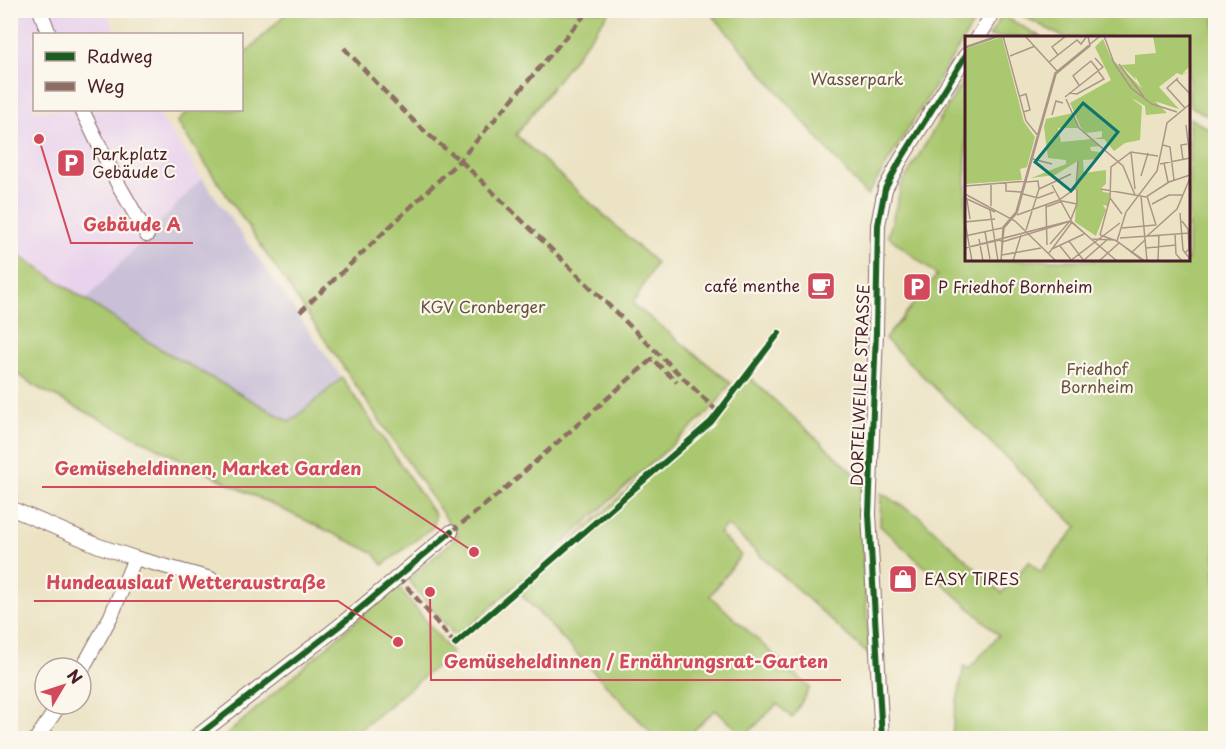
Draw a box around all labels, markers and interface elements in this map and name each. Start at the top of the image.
legend [33,33,243,111]
inset map [965,36,1190,261]
text: Radweg [87,42,153,69]
park label: Wasserpark [810,66,904,90]
text: Weg [87,72,125,99]
place label: Parkplatz Gebäude C [92,141,176,183]
parking icon: Parkplatz Gebäude C [55,147,87,179]
callout: Gebäude A [71,207,193,243]
text: Gebäude A [83,210,181,237]
cafe icon: café menthe [805,270,837,302]
parking icon: P Friedhof Bornheim [901,271,933,303]
place label: café menthe [704,273,800,297]
place label: P Friedhof Bornheim [938,274,1092,298]
street label: DORTELWEILER STRASSE [843,283,875,486]
park label: KGV Cronberger [421,294,546,318]
park label: Friedhof Bornheim [1060,356,1134,398]
callout: Gemüseheldinnen, Market Garden [42,451,375,487]
text: Gemüseheldinnen, Market Garden [55,454,361,481]
shop icon: EASY TIRES [887,563,919,595]
callout: Hundeauslauf Wetteraustraße [34,565,338,601]
place label: EASY TIRES [924,566,1019,590]
text: Hundeauslauf Wetteraustraße [46,568,326,595]
callout: Gemüseheldinnen / Ernährungsrat-Garten [431,644,841,680]
text: Gemüseheldinnen / Ernährungsrat-Garten [444,647,828,674]
north arrow [33,656,93,716]
text: N [62,663,89,688]

